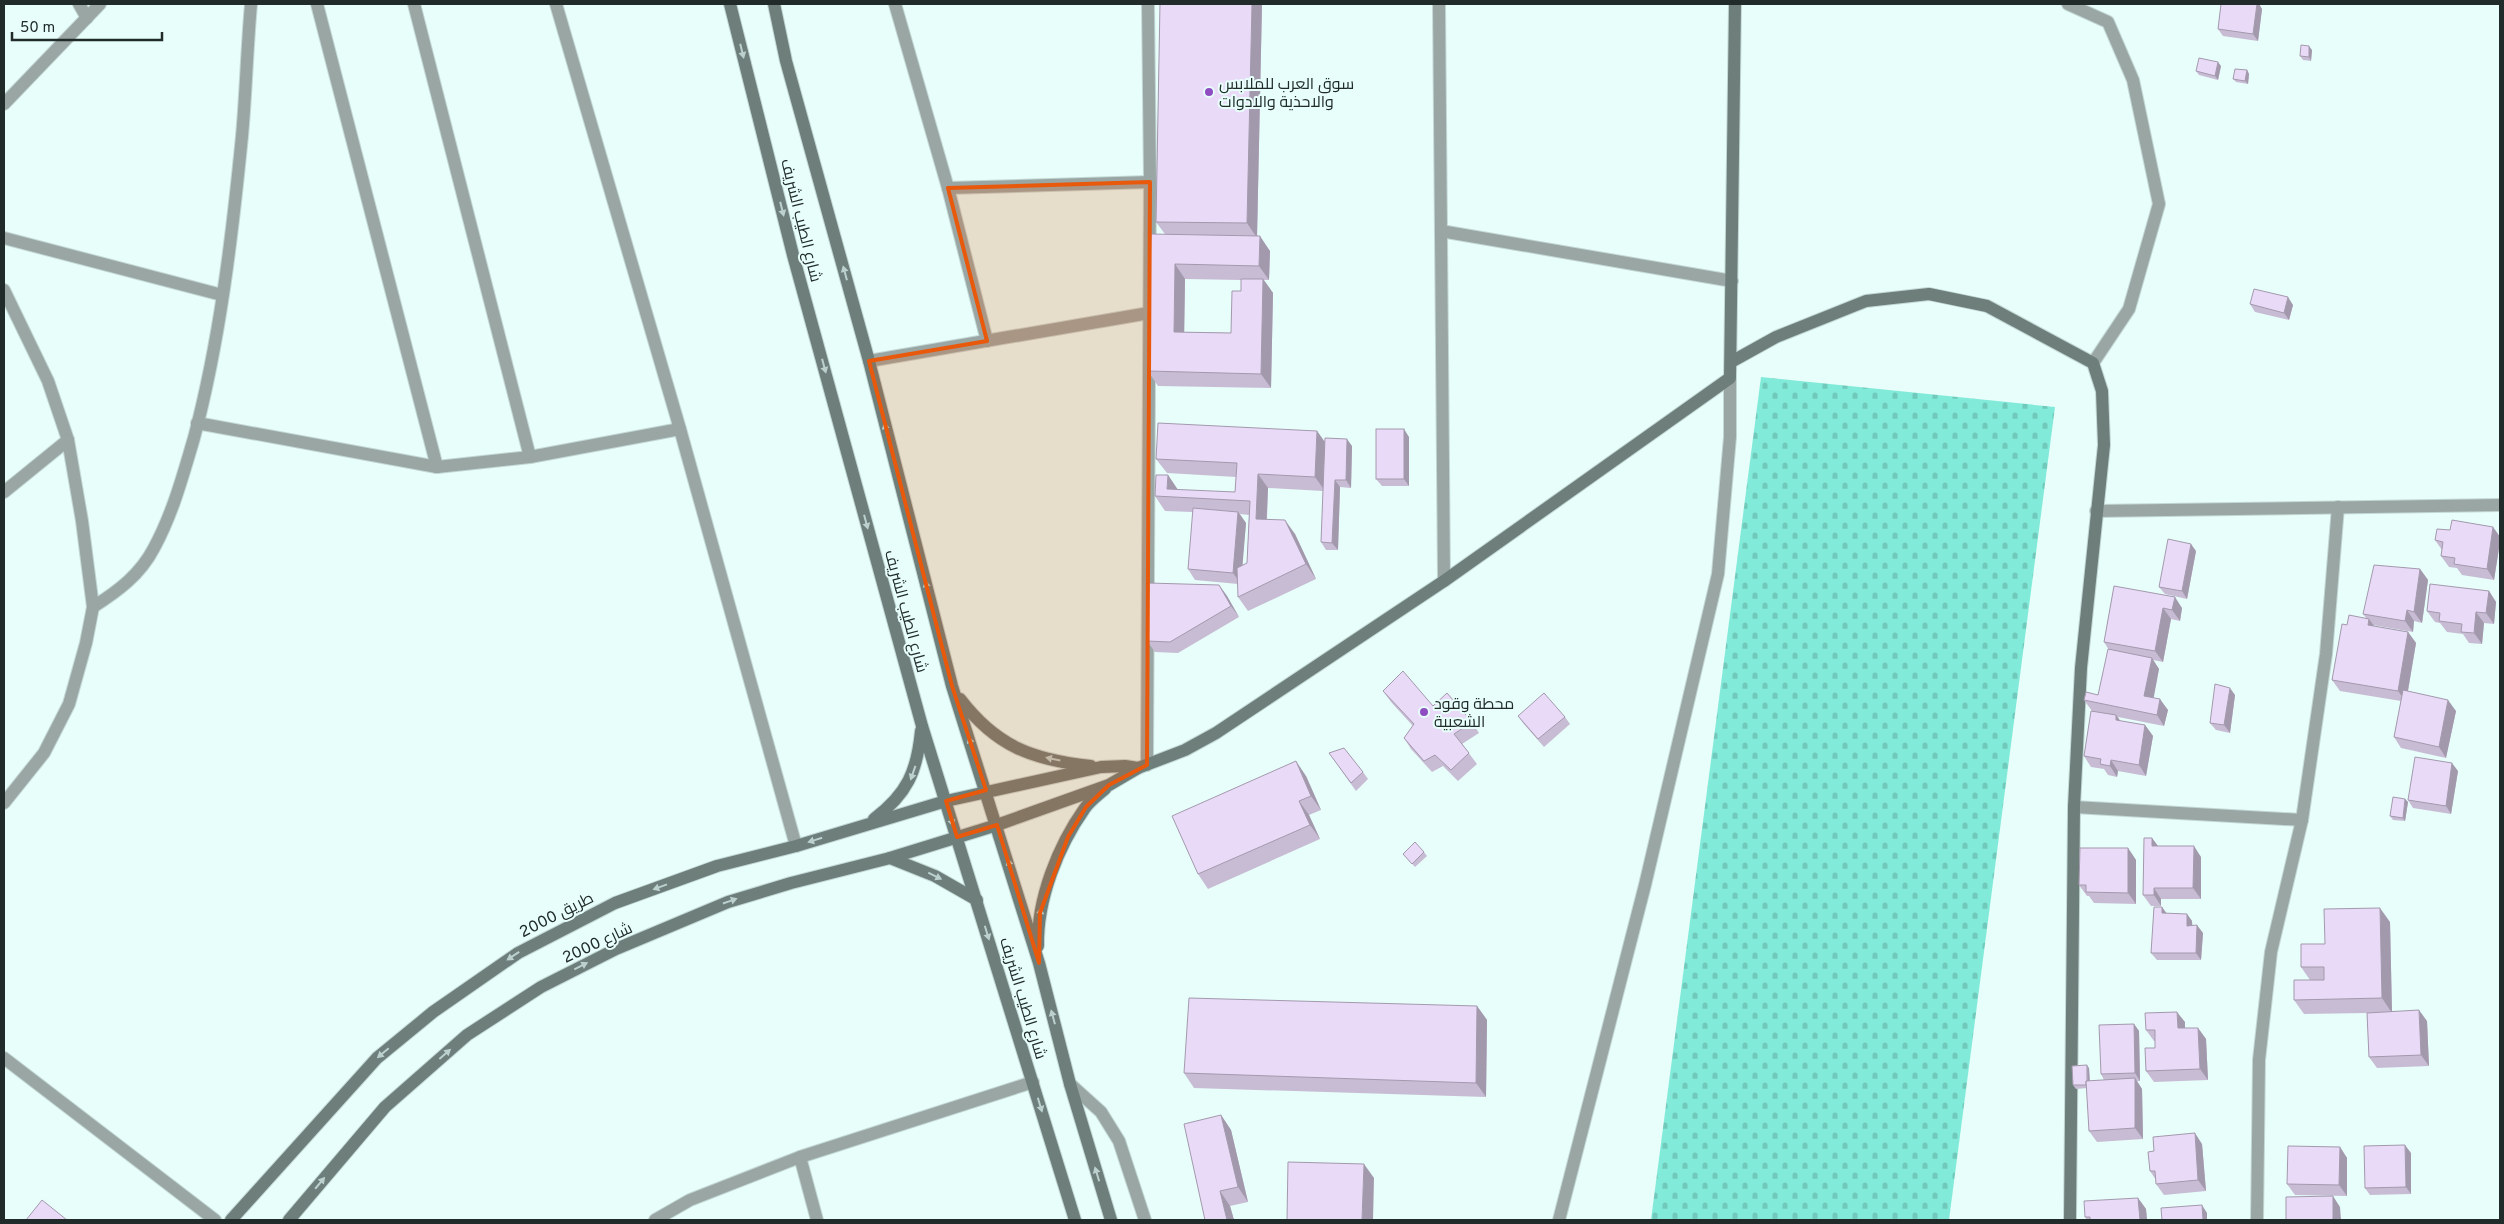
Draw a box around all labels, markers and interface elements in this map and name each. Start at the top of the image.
scale bar [12,10,162,42]
text: 50 m [20,19,55,38]
one-way arrow [738,44,746,59]
place label: سوق العرب للملابس والاحذية والادوات [1219,75,1354,113]
marker: سوق العرب للملابس والاحذية والادوات [1203,86,1215,98]
street label: شارع الطيب الشريف [775,157,825,284]
one-way arrow [778,201,786,216]
one-way arrow [840,266,848,281]
one-way arrow [820,358,828,373]
one-way arrow [882,423,890,438]
one-way arrow [863,515,871,530]
street label: شارع الطيب الشريف [879,548,931,675]
one-way arrow [923,580,931,595]
place label: محطة وقود الشعبية [1434,695,1514,733]
marker: محطة وقود الشعبية [1418,706,1430,718]
one-way arrow [967,736,975,751]
one-way arrow [1045,755,1060,763]
one-way arrow [908,766,916,781]
one-way arrow [948,811,956,826]
one-way arrow [808,837,823,844]
one-way arrow [1005,859,1013,874]
one-way arrow [928,872,942,880]
one-way arrow [652,883,667,891]
street label: طريق 2000 [516,889,597,943]
one-way arrow [723,897,738,905]
one-way arrow [1037,906,1045,922]
street label: شارع 2000 [560,919,636,969]
one-way arrow [984,926,992,941]
street label: شارع الطيب الشريف [994,935,1050,1062]
one-way arrow [506,951,520,961]
one-way arrow [574,962,589,971]
one-way arrow [1049,1010,1057,1025]
one-way arrow [377,1048,390,1059]
one-way arrow [439,1048,451,1060]
one-way arrow [1037,1098,1045,1113]
one-way arrow [1093,1166,1101,1181]
one-way arrow [315,1177,326,1190]

